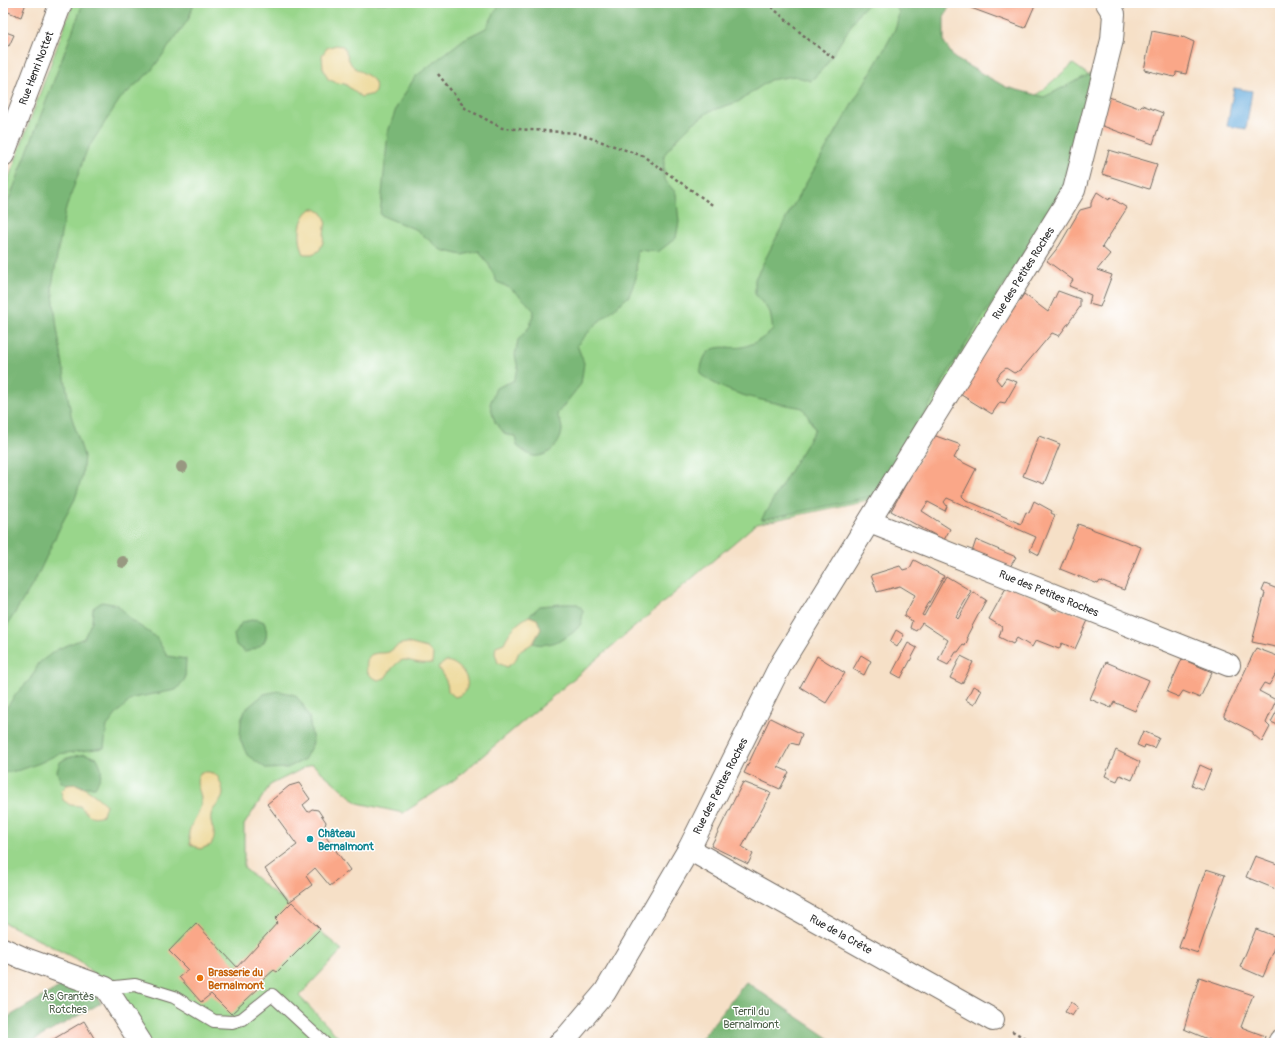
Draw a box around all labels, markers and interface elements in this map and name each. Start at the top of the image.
street label: Rue Henri Nottet [16,29,57,107]
street label: Rue des Petites Roches [990,225,1057,322]
street label: Rue des Petites Roches [997,568,1101,619]
street label: Rue des Petites Roches [691,736,750,837]
place label: Château Bernalmont [318,827,374,853]
marker: Château Bernalmont [305,834,315,844]
street label: Rue de la Crête [807,912,875,957]
place label: Brasserie du Bernalmont [208,966,264,992]
marker: Brasserie du Bernalmont [195,973,205,983]
park label: Ås Grantès Rotches [42,989,94,1016]
park label: Terril du Bernalmont [723,1005,779,1031]

